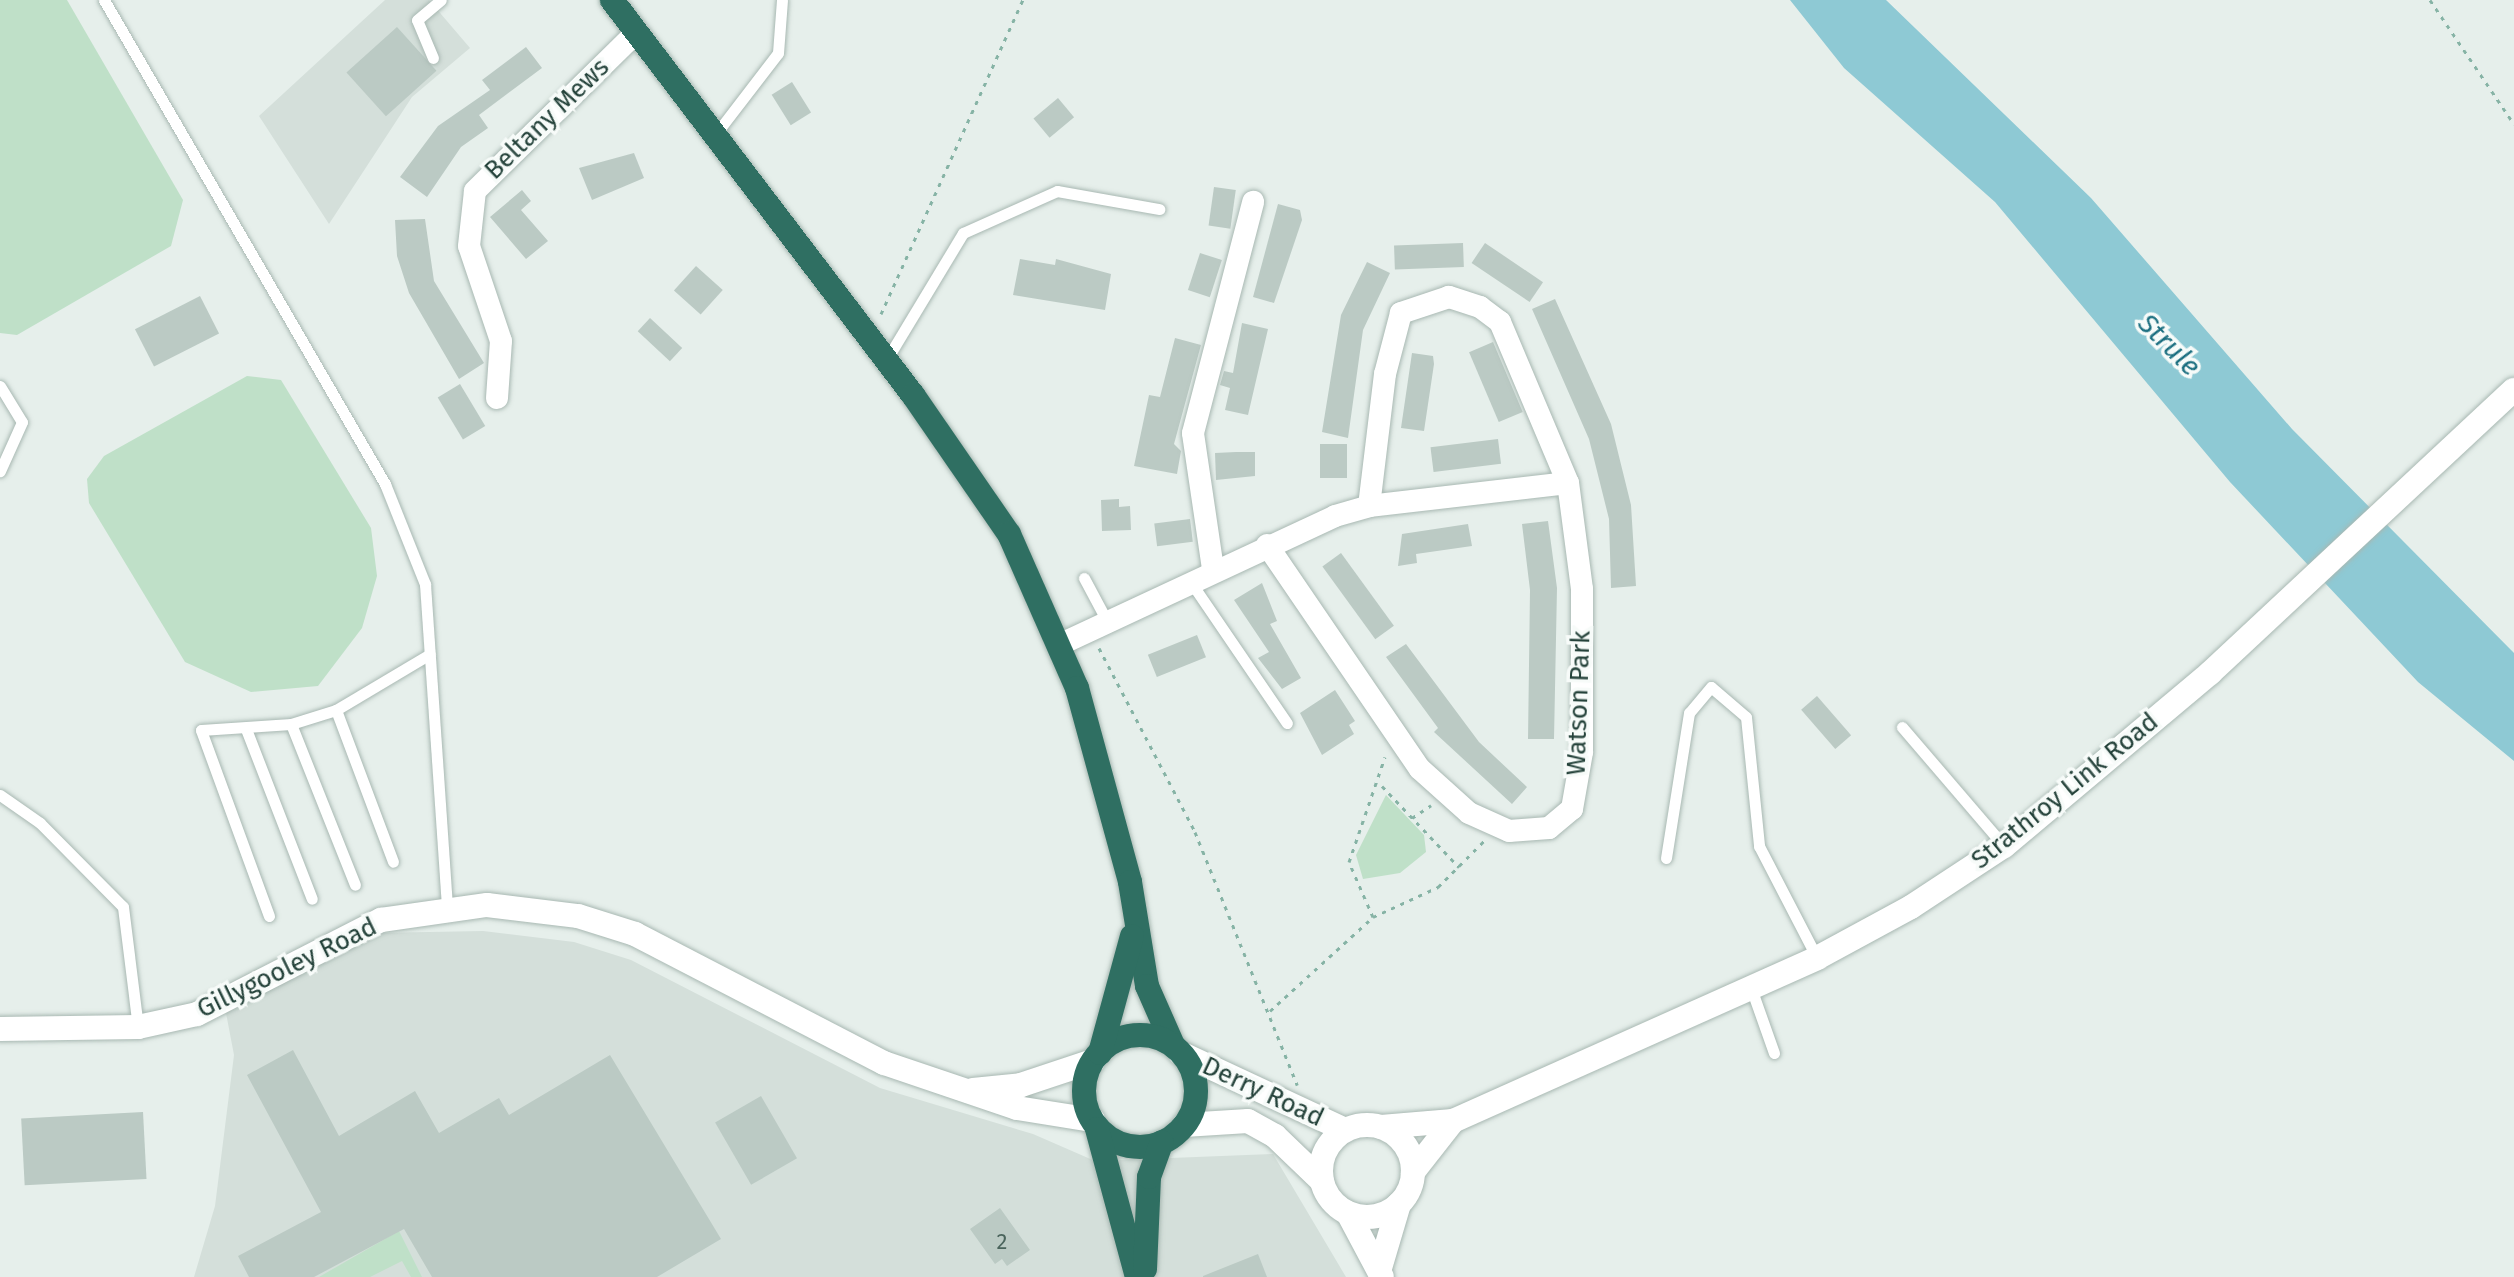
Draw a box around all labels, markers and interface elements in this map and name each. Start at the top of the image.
street label: Beltany Mews [478,52,616,186]
water label: Strule [2131,307,2207,383]
street label: Watson Park [1561,630,1597,776]
street label: Strathroy Link Road [1965,706,2165,876]
street label: Gillygooley Road [192,911,382,1025]
street label: Derry Road [1197,1050,1329,1134]
house number: 2 [997,1229,1007,1255]

